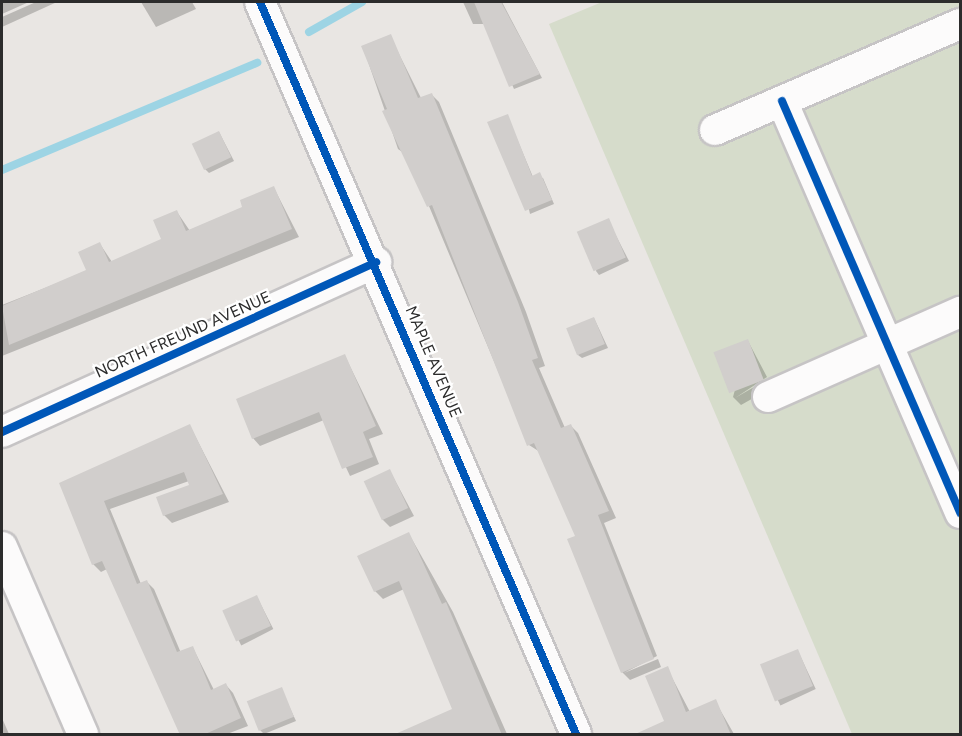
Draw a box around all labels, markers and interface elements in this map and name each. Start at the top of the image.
street label: NORTH FREUND AVENUE [92,288,274,382]
street label: MAPLE AVENUE [401,303,465,421]

